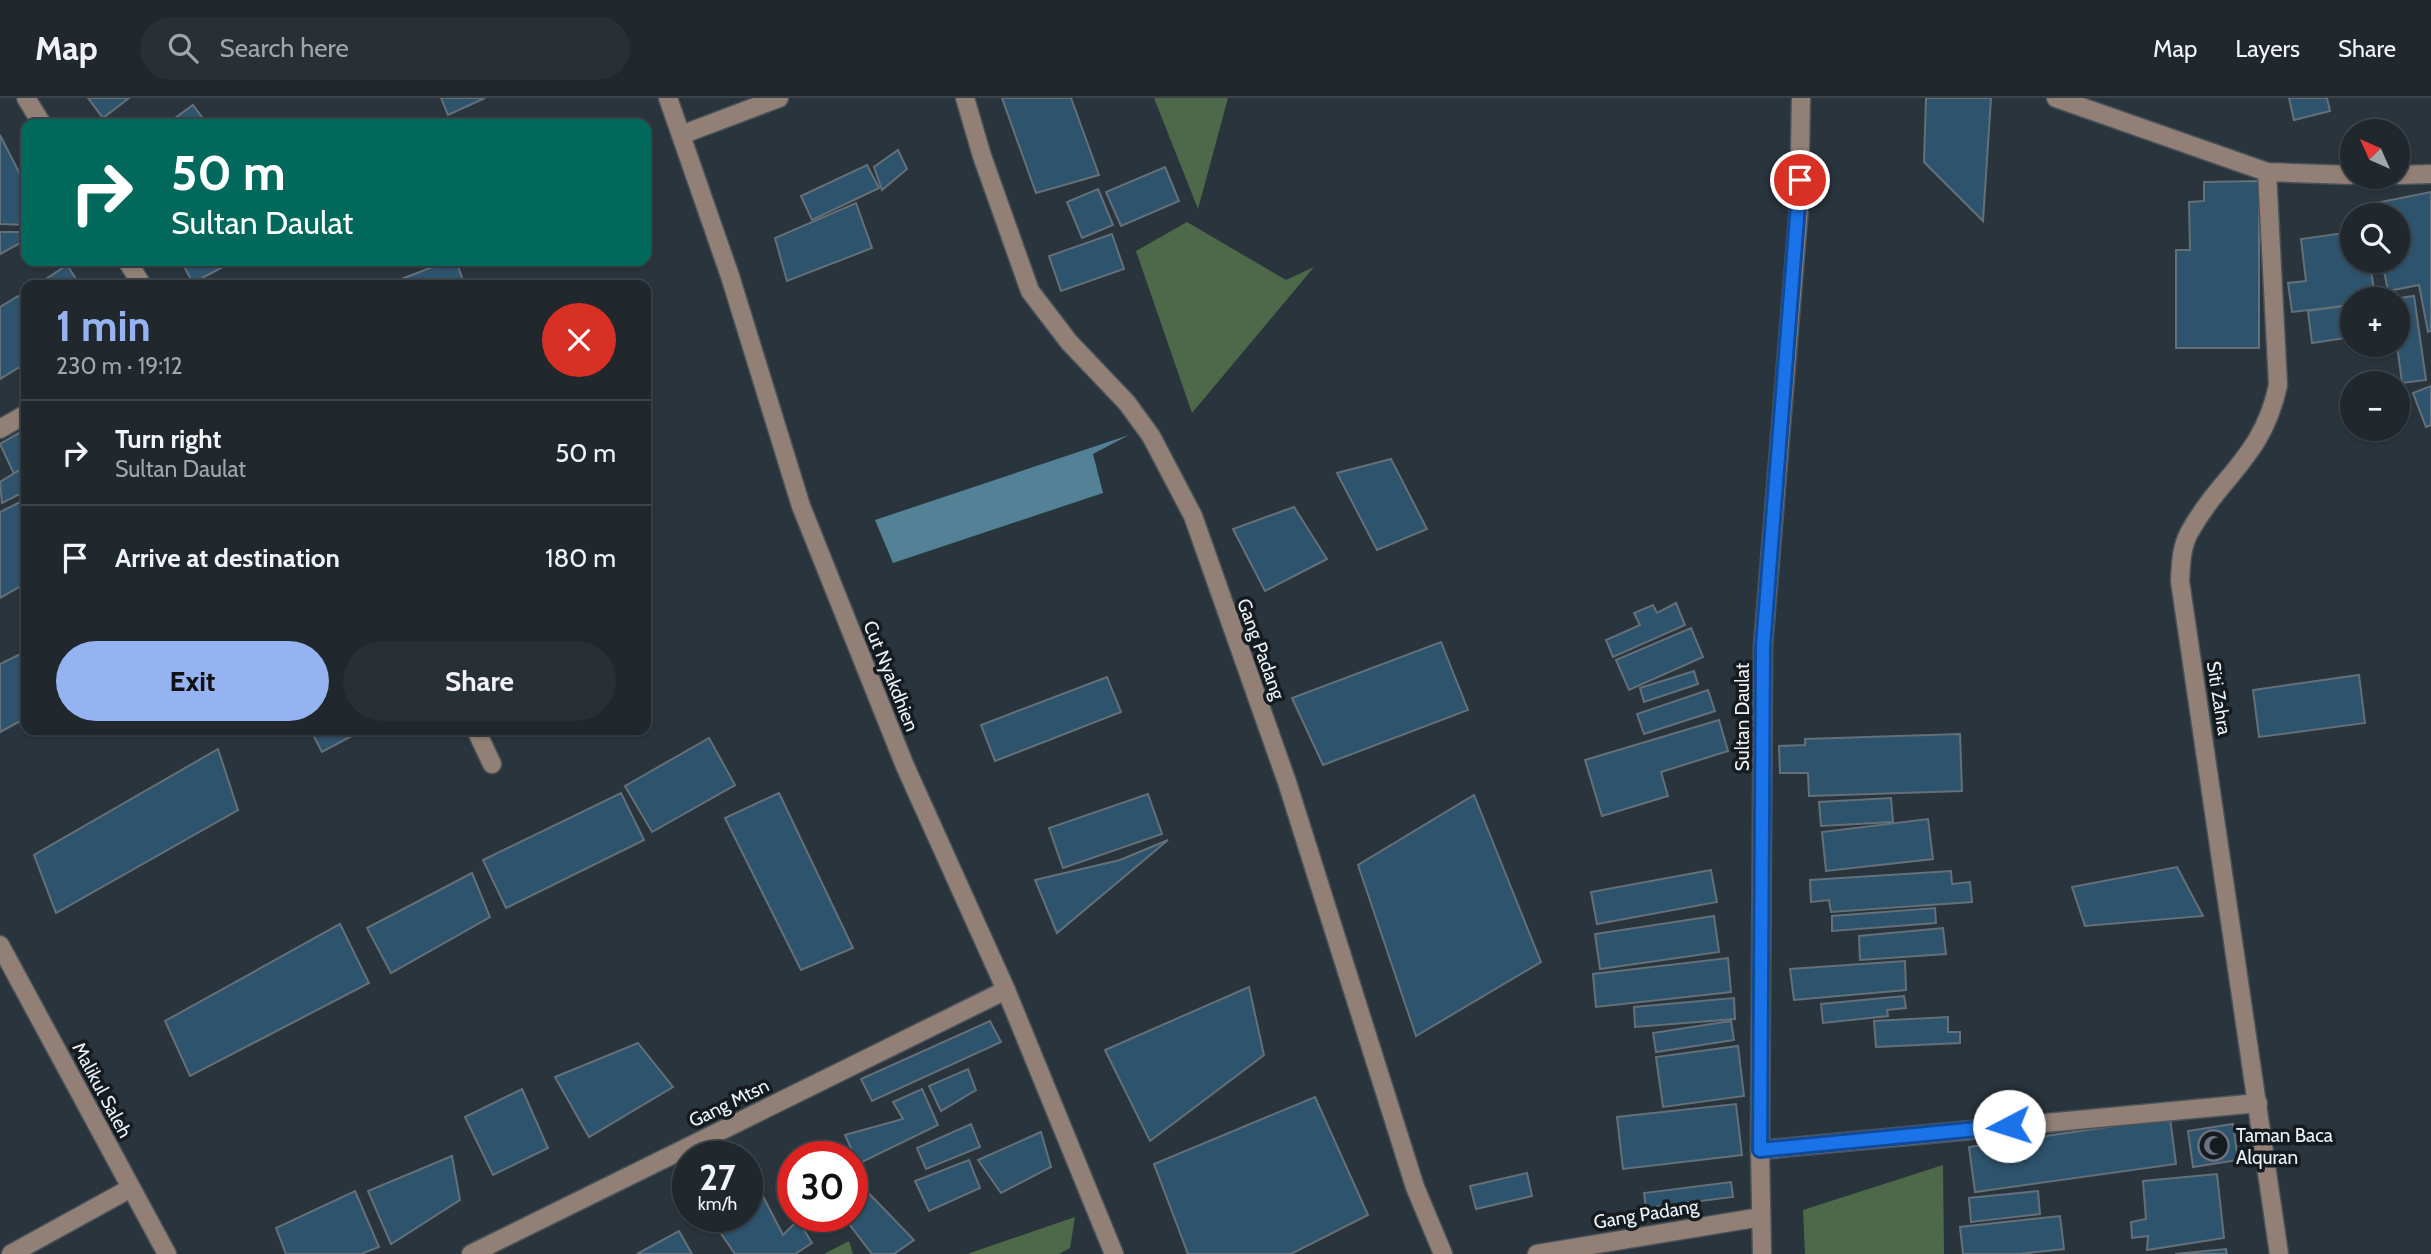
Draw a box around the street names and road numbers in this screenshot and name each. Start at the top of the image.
street label: Gang Padang [1232,595,1290,703]
street label: Cut Nyakdhien [858,617,924,735]
street label: Siti Zahra [2202,659,2236,737]
street label: Sultan Daulat [1731,662,1754,771]
street label: Malikul Saleh [67,1038,137,1142]
street label: Gang Mtsn [685,1074,773,1132]
street label: Gang Padang [1592,1194,1701,1234]

